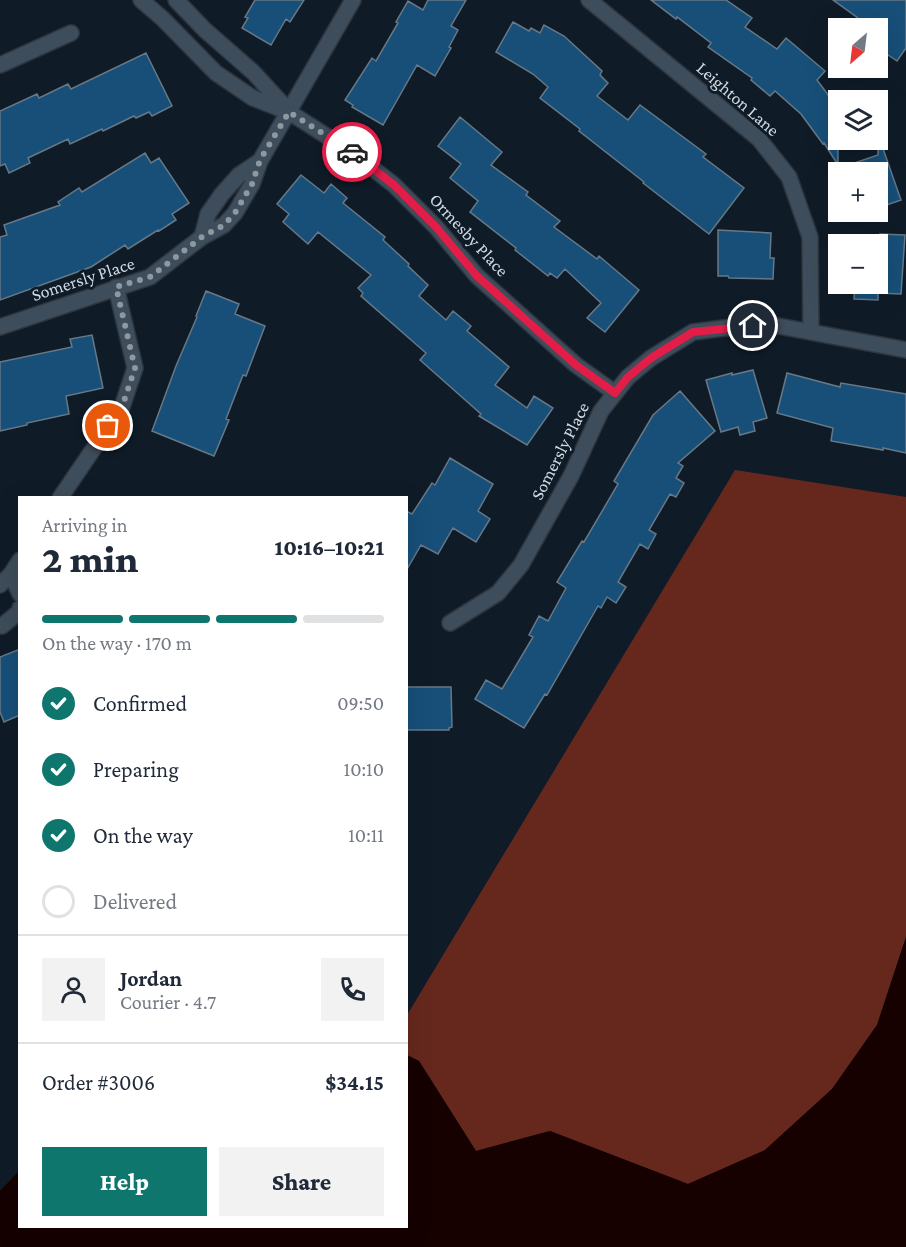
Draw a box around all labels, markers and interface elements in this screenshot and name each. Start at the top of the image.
north arrow [828,18,888,78]
map controls [828,18,888,294]
street label: Leighton Lane [693,58,783,140]
button: layers [828,90,888,150]
courier [322,122,382,182]
icon: car [336,136,369,169]
button: + [828,162,888,222]
street label: Ormesby Place [426,189,513,281]
button: − [828,234,888,294]
street label: Somersly Place [29,253,137,305]
pin [727,300,778,351]
icon: home [736,309,769,342]
street label: Somersly Place [527,399,593,503]
pin [82,400,133,451]
icon: bag [91,409,124,442]
text: Arriving in [42,514,127,536]
text: 10:16–10:21 [275,535,384,560]
text: 2 min [42,537,138,580]
text: On the way · 170 m [42,632,192,654]
icon: check [42,687,75,720]
text: Confirmed [93,691,187,716]
text: 09:50 [337,692,384,714]
icon: check [42,753,75,786]
text: Preparing [93,757,179,782]
text: 10:10 [344,758,384,780]
icon: check [42,819,75,852]
text: On the way [93,823,193,848]
text: 10:11 [348,824,384,846]
text: Delivered [93,889,177,914]
button: person [42,958,105,1021]
button: phone [321,958,384,1021]
text: Jordan [120,966,182,991]
text: Courier · 4.7 [120,991,216,1013]
text: Order #3006 [42,1070,155,1095]
text: $34.15 [325,1070,384,1095]
button: Help [42,1147,207,1216]
button: Share [219,1147,384,1216]

